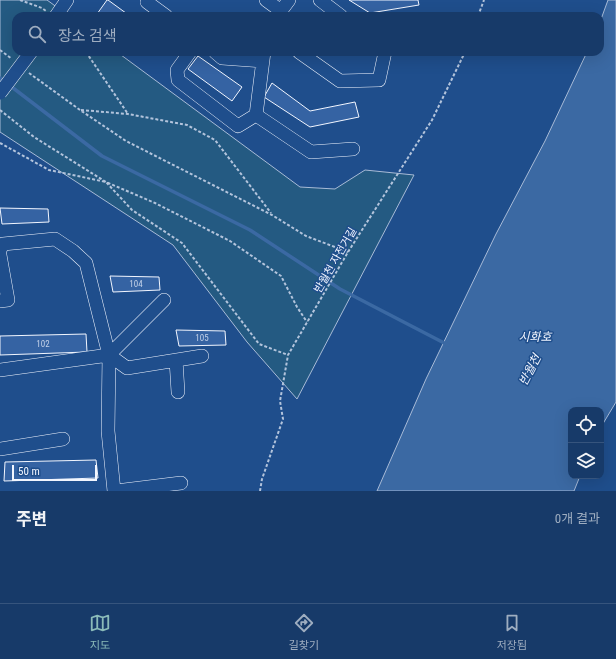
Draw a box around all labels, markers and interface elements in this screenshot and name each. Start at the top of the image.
search box [12,12,604,56]
icon: search [26,23,48,45]
text: 장소 검색 [58,27,117,45]
street label: 반월천 자전거길 [311,225,359,295]
house number: 104 [129,279,143,289]
water label: 시화호 [518,330,553,344]
house number: 105 [195,333,209,343]
house number: 102 [36,339,50,349]
water label: 반월천 [516,350,545,388]
map controls [568,407,604,479]
button: locate [568,407,604,443]
button: layers [568,443,604,479]
scale bar [12,463,97,482]
text: 50 m [18,465,40,478]
text: 주변 [16,509,47,529]
text: 0개 결과 [555,511,600,526]
tab: 지도 [89,612,111,652]
tab: 길찾기 [289,612,319,652]
tab: 저장됨 [497,612,527,652]

